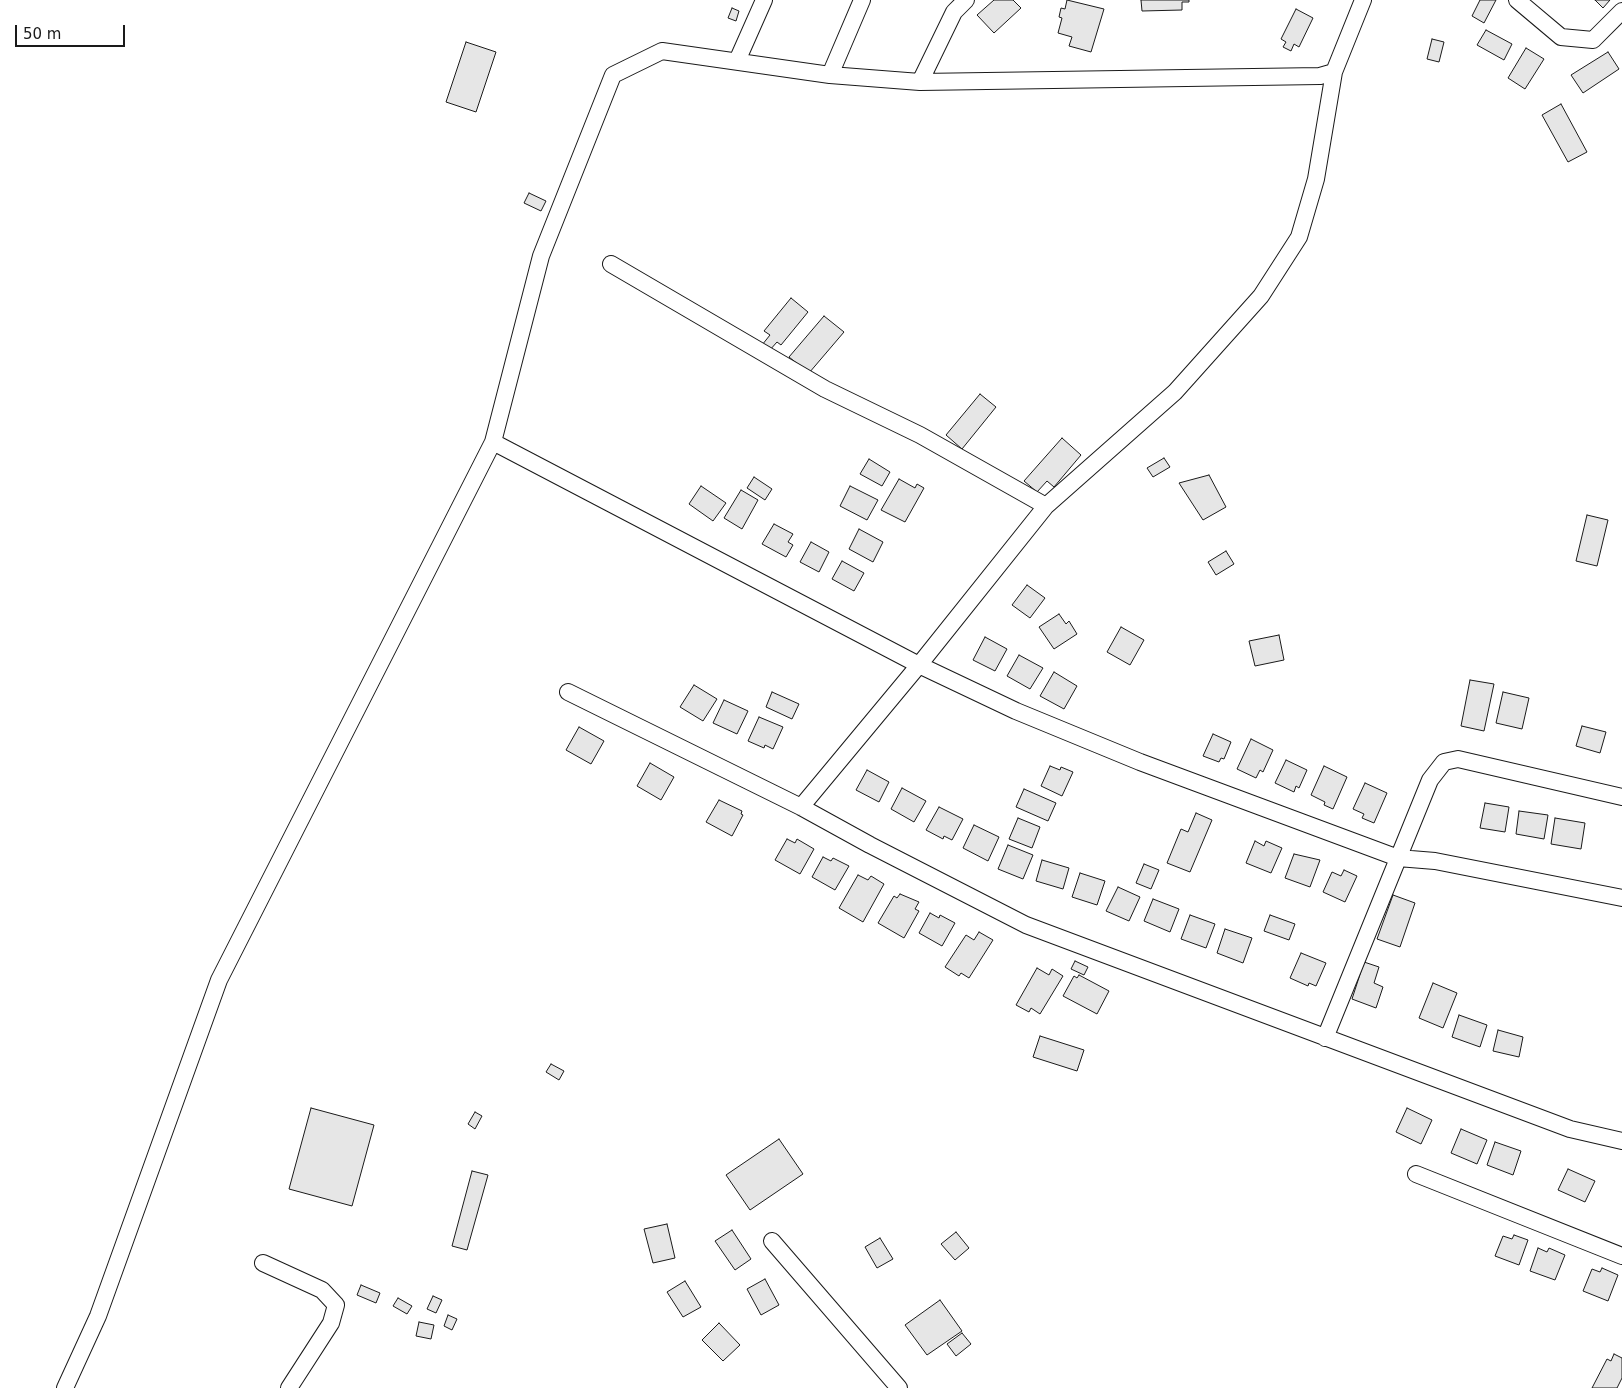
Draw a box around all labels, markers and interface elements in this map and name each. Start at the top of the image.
scale bar [18,15,128,47]
text: 50 m [23,25,61,43]

